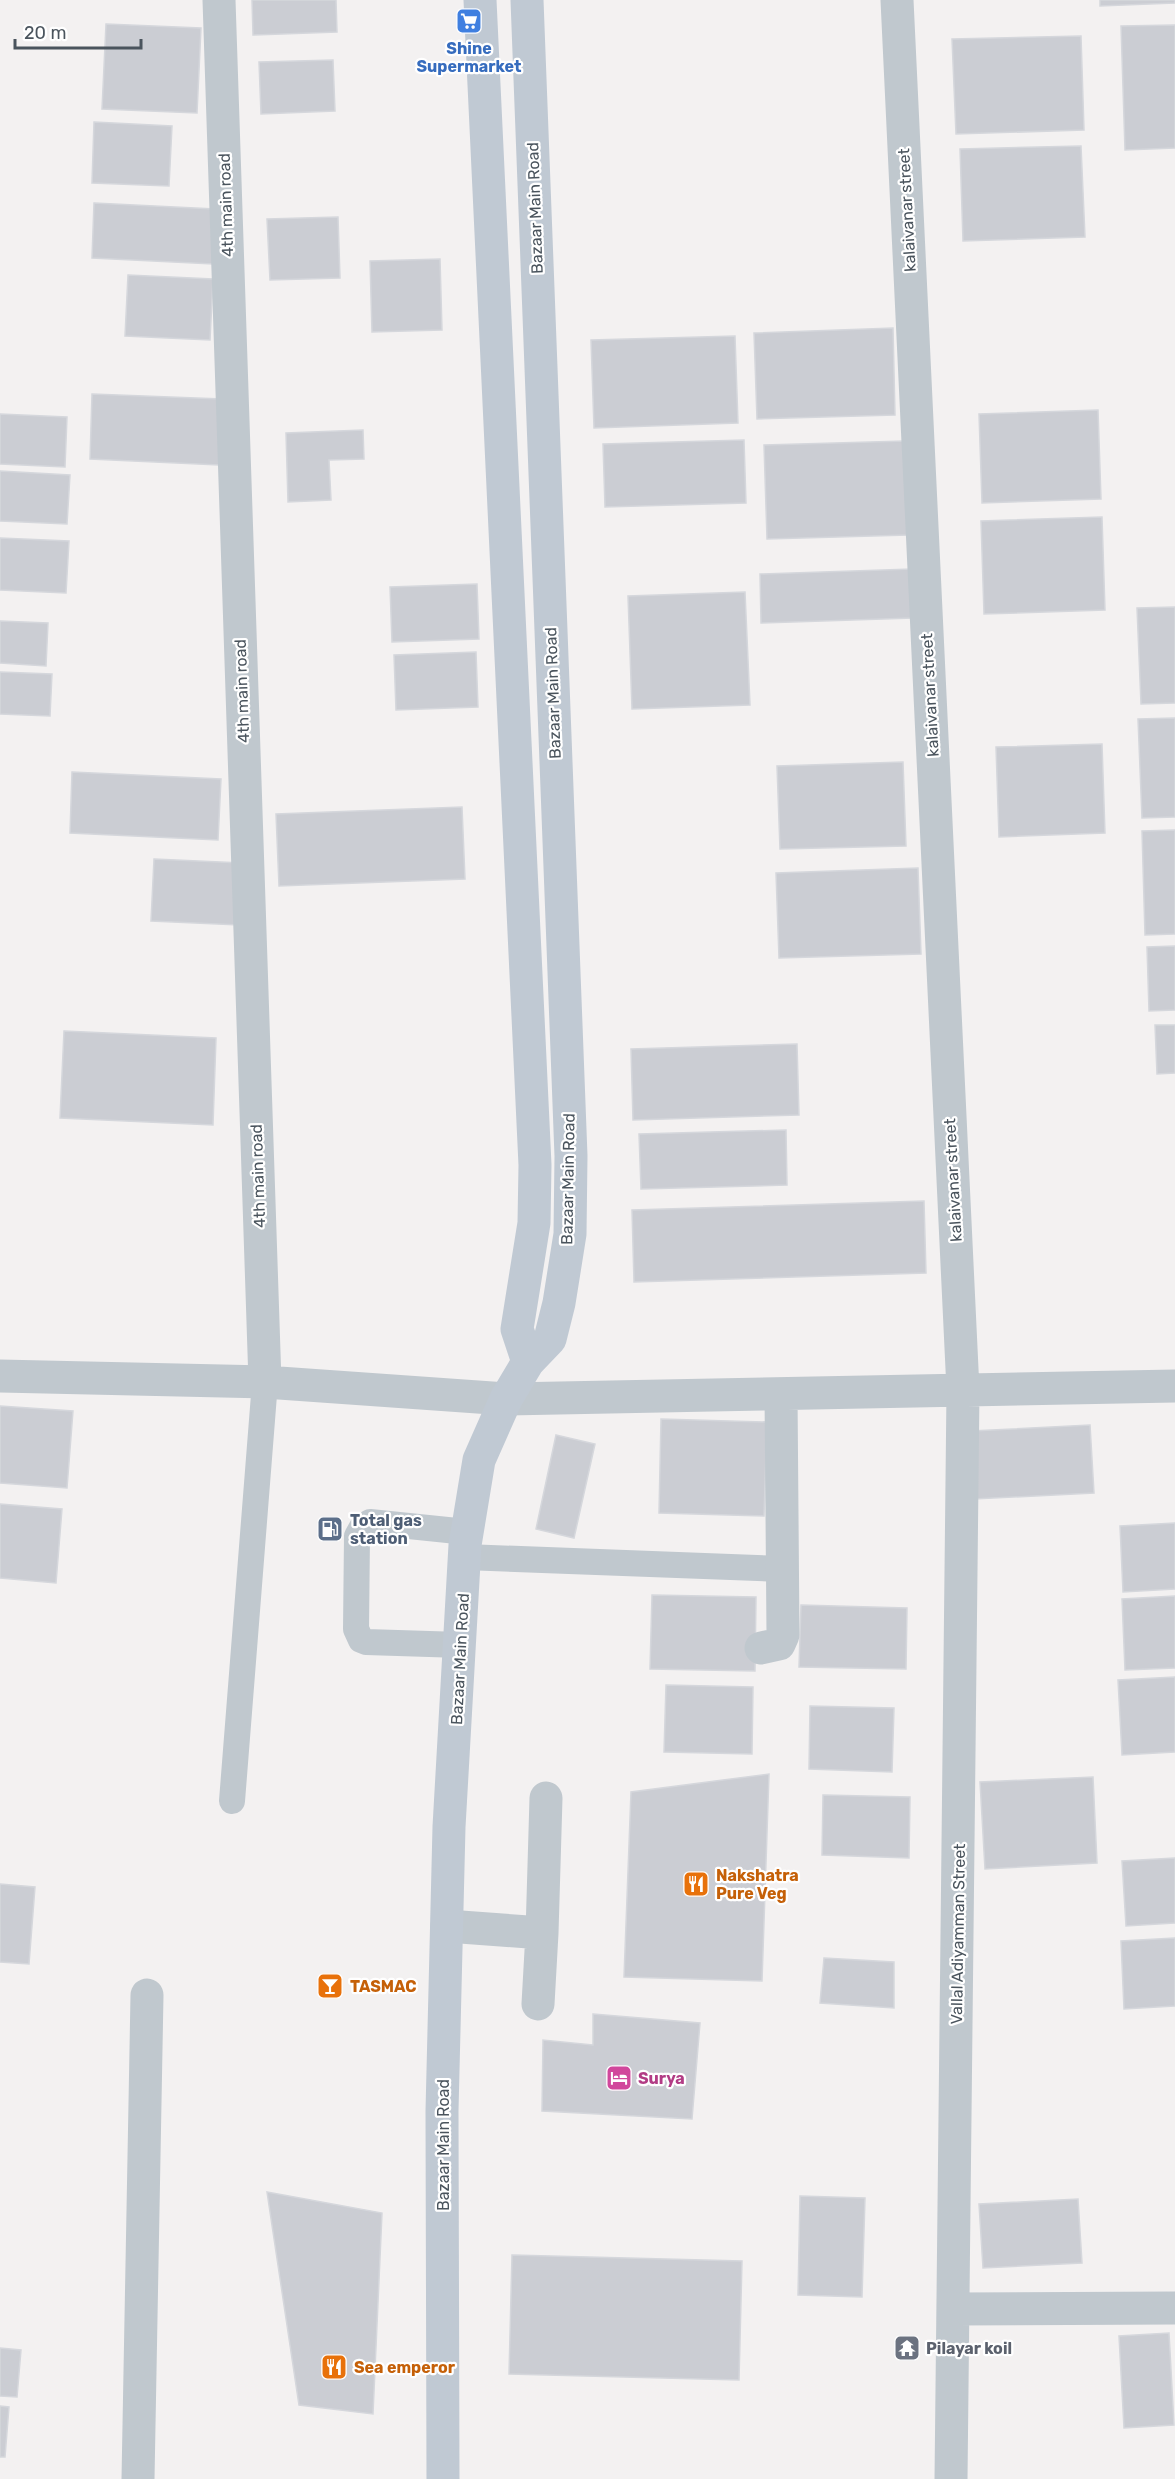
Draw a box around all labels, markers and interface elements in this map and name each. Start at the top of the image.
supermarket icon: Shine Supermarket [454,6,484,36]
scale bar [15,12,141,50]
text: 20 m [24,22,66,44]
place label: Shine Supermarket [416,39,522,76]
street label: Bazaar Main Road [523,142,547,274]
street label: kalaivanar street [894,148,920,272]
street label: 4th main road [215,153,237,257]
street label: Bazaar Main Road [541,627,565,759]
street label: kalaivanar street [917,633,943,757]
street label: 4th main road [231,639,253,743]
street label: Bazaar Main Road [557,1113,579,1245]
street label: kalaivanar street [940,1118,966,1242]
street label: 4th main road [247,1124,269,1228]
place label: Total gas station [350,1511,422,1548]
fuel station icon: Total gas station [315,1514,345,1544]
street label: Bazaar Main Road [447,1593,473,1725]
street label: Vallal Adiyamman Street [947,1843,969,2025]
place label: Nakshatra Pure Veg [716,1866,799,1903]
restaurant icon: Nakshatra Pure Veg [681,1869,711,1899]
bar icon: TASMAC [315,1971,345,2001]
place label: TASMAC [350,1977,417,1996]
hotel icon: Surya [604,2063,634,2093]
place label: Surya [638,2069,685,2088]
street label: Bazaar Main Road [434,2079,453,2211]
temple icon: Pilayar koil [892,2333,922,2363]
place label: Pilayar koil [926,2339,1012,2358]
restaurant icon: Sea emperor [319,2352,349,2382]
place label: Sea emperor [354,2358,456,2377]

